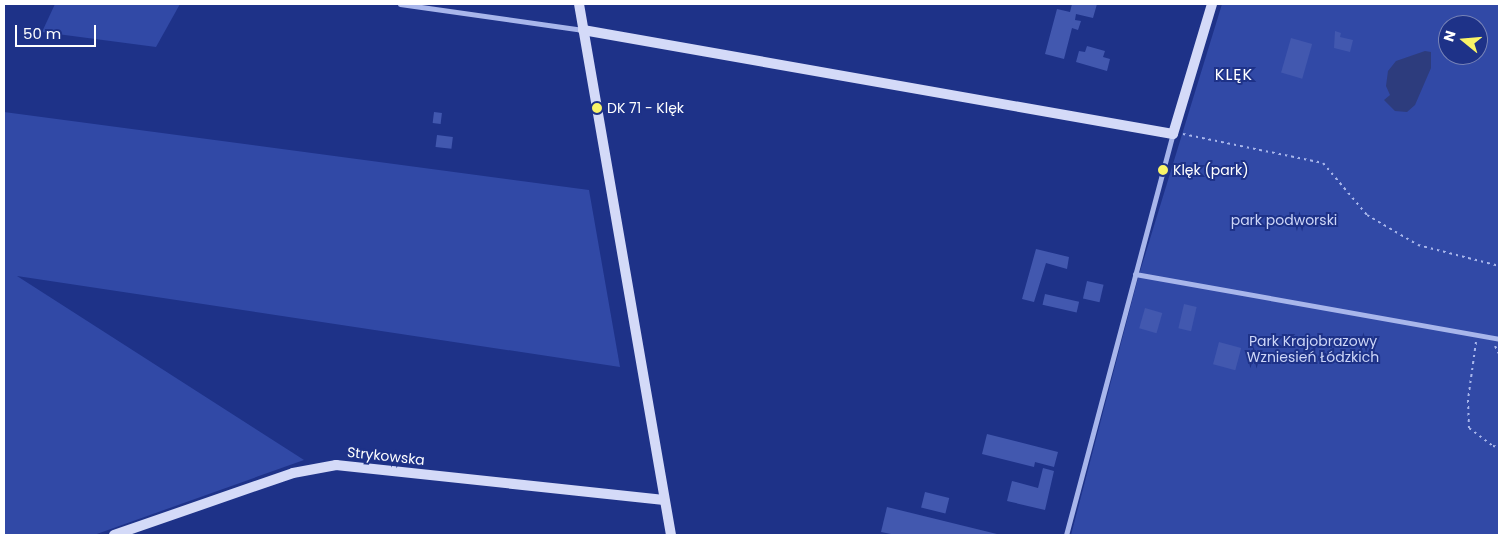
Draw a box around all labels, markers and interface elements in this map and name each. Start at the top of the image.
scale bar [18,15,99,47]
north arrow [1438,15,1488,65]
text: 50 m [23,23,61,44]
text: N [1439,28,1461,44]
district label: KLĘK [1214,65,1254,85]
place label: DK 71 - Klęk [607,100,684,116]
marker: DK 71 - Klęk [591,102,603,114]
place label: Klęk (park) [1173,162,1249,178]
marker: Klęk (park) [1157,164,1169,176]
park label: park podworski [1231,212,1337,228]
park label: Park Krajobrazowy Wzniesień Łódzkich [1247,333,1379,366]
street label: Strykowska [346,444,426,468]

